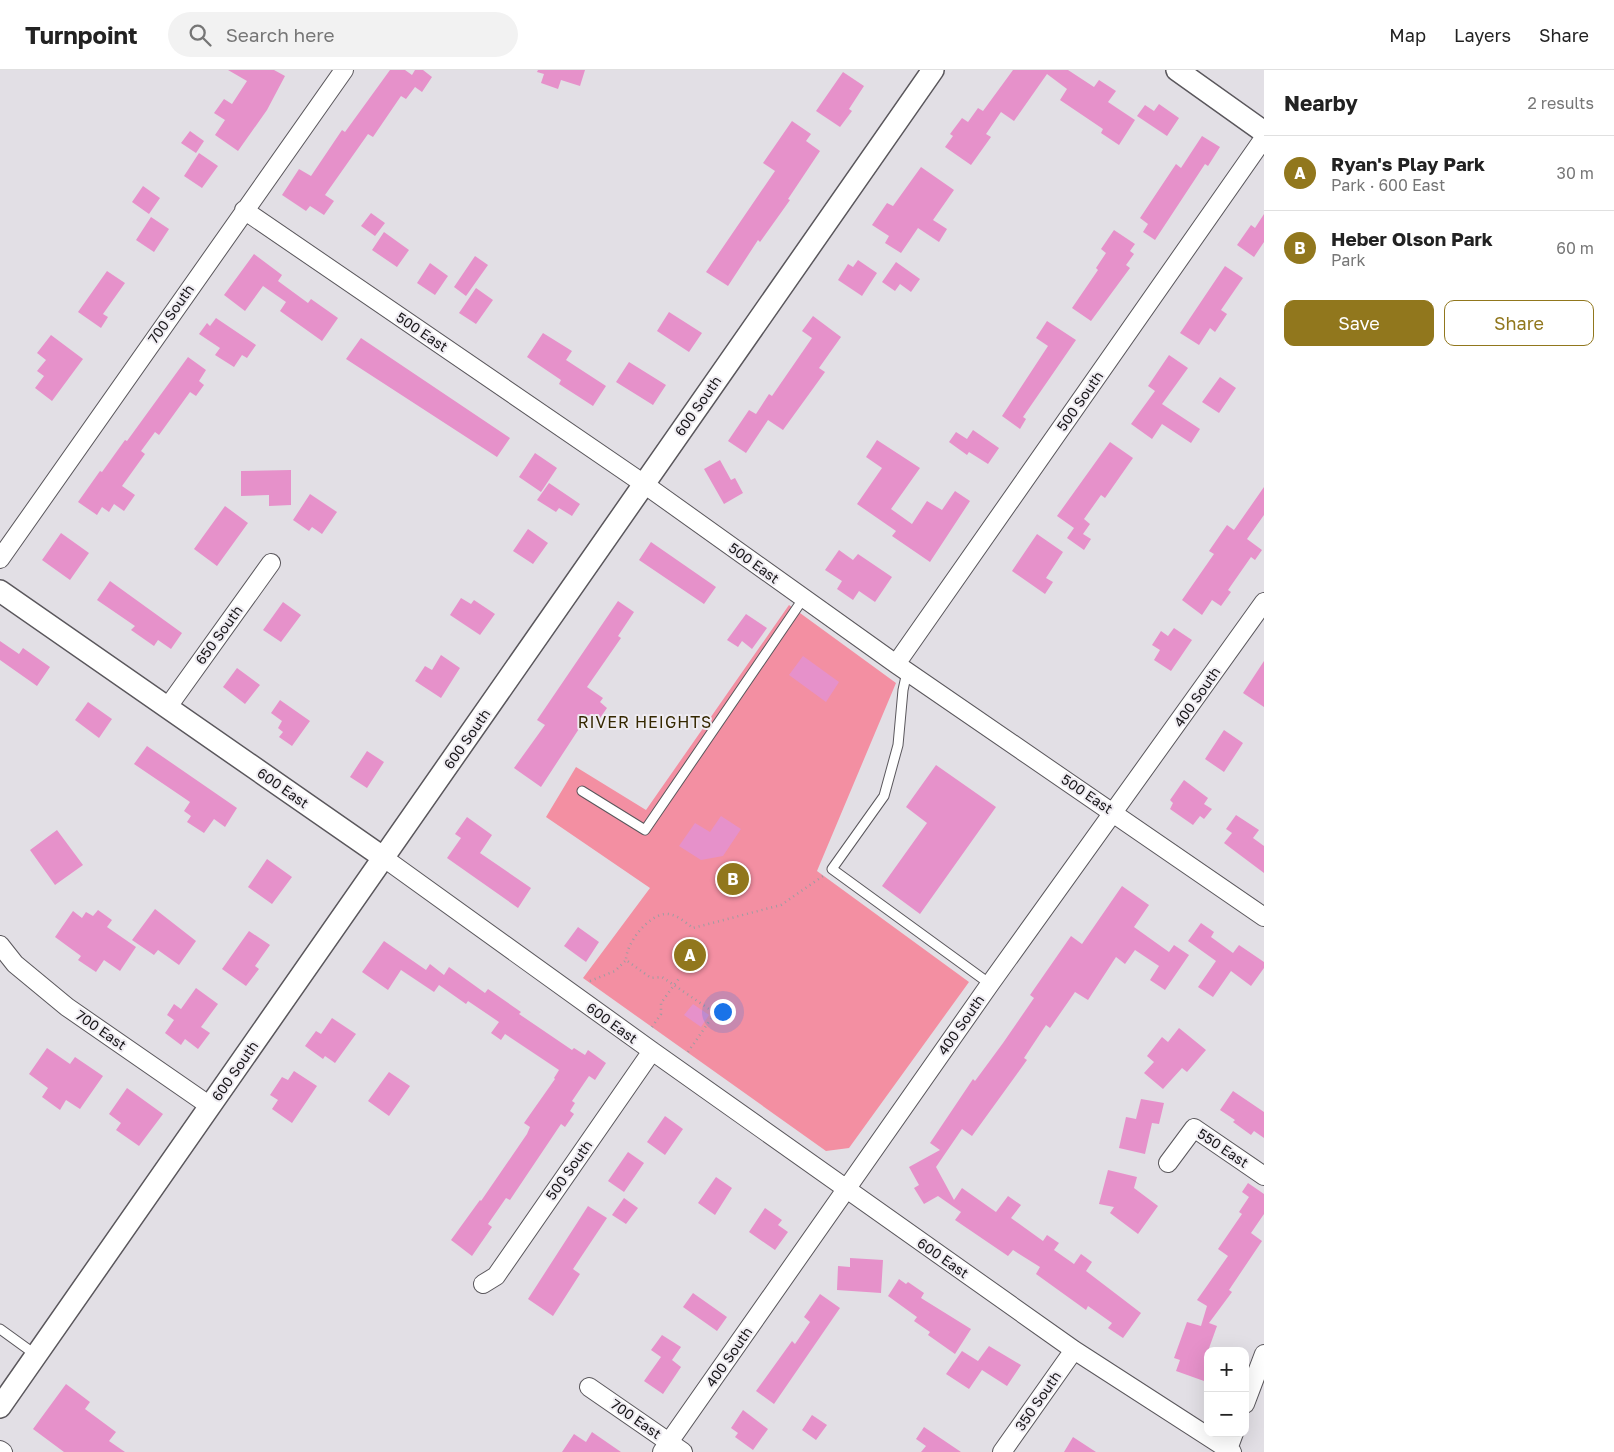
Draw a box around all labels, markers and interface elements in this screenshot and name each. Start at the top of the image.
search box [168,12,518,57]
text: Turnpoint [25,20,138,49]
icon: search [186,21,214,49]
text: Search here [226,23,335,46]
text: Map [1389,24,1426,46]
text: Layers [1454,24,1511,46]
text: Share [1539,24,1589,46]
text: Nearby [1284,90,1358,116]
text: 2 results [1528,93,1594,113]
text: Ryan's Play Park [1331,152,1485,175]
text: A [1294,163,1306,183]
text: 30 m [1557,163,1594,183]
text: Park · 600 East [1331,175,1445,195]
text: Heber Olson Park [1331,227,1493,250]
text: B [1294,238,1306,258]
text: 60 m [1556,238,1594,258]
text: Park [1331,250,1366,270]
street label: 700 South [144,281,197,347]
button: Save [1284,300,1434,346]
button: Share [1444,300,1594,346]
street label: 500 East [393,308,451,355]
street label: 500 South [1053,368,1106,434]
street label: 600 South [671,372,724,439]
street label: 500 East [726,539,783,587]
street label: 650 South [191,602,246,668]
street label: 400 South [1170,663,1223,730]
street label: 600 South [440,705,493,772]
district label: RIVER HEIGHTS [578,712,712,732]
street label: 600 East [254,764,312,811]
street label: 500 East [1058,770,1116,817]
pin: B [717,860,749,898]
pin: A [674,936,706,974]
street label: 400 South [934,991,987,1058]
street label: 600 East [584,998,641,1047]
your location [710,999,736,1025]
street label: 700 East [73,1006,130,1053]
street label: 600 South [208,1037,261,1104]
street label: 550 East [1195,1124,1252,1171]
street label: 500 South [542,1137,595,1203]
street label: 600 East [914,1234,972,1281]
street label: 400 South [702,1323,755,1390]
map controls [1204,1347,1249,1437]
button: + [1204,1347,1249,1392]
street label: 350 South [1011,1368,1064,1434]
button: − [1204,1392,1249,1437]
street label: 700 East [608,1395,665,1442]

